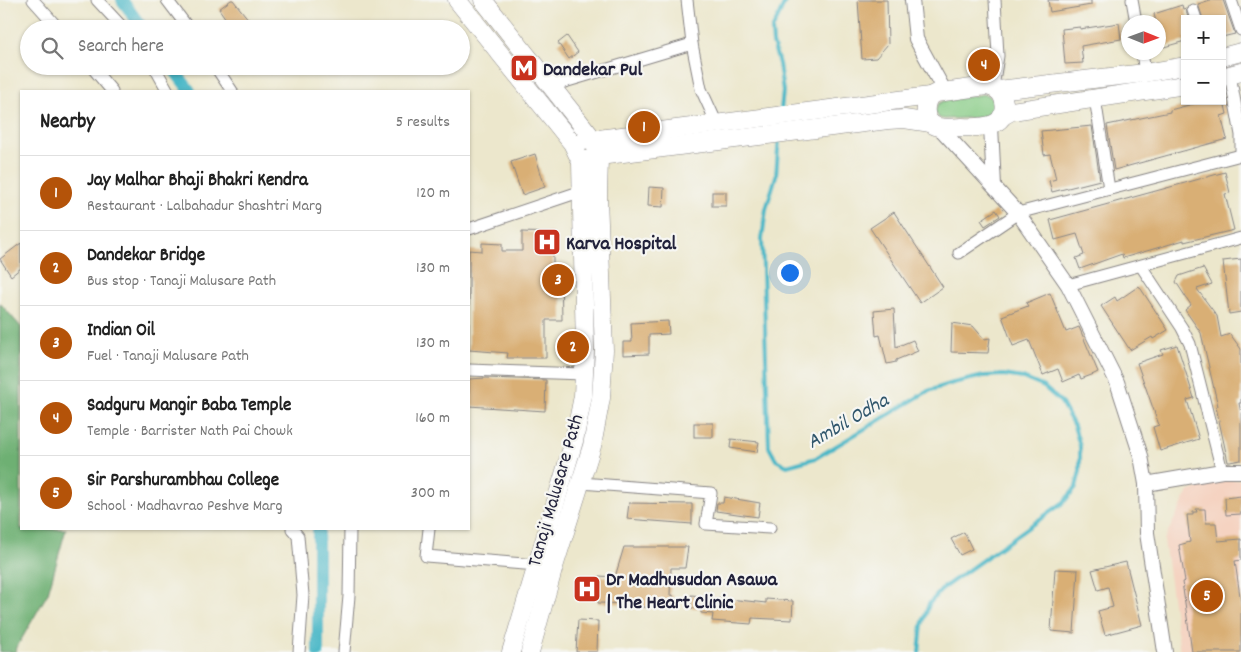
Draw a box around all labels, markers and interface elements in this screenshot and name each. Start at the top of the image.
north arrow [1121,15,1166,60]
map controls [1181,15,1226,105]
button: + [1181,15,1226,60]
search box [20,20,470,75]
icon: search [38,34,66,62]
text: Search here [78,34,164,61]
pin: 4 [968,46,1000,84]
metro station icon: Dandekar Pul [509,53,539,83]
place label: Dandekar Pul [543,57,642,85]
button: − [1181,60,1226,105]
text: Nearby [40,108,95,138]
pin: 1 [628,108,660,146]
text: 5 results [396,111,450,134]
text: Jay Malhar Bhaji Bhakri Kendra [87,168,308,195]
text: 1 [54,182,58,205]
text: 120 m [416,182,450,205]
text: Restaurant · Lalbahadur Shashtri Marg [87,195,322,218]
hospital icon: Karva Hospital [532,227,562,257]
place label: Karva Hospital [566,231,677,259]
text: Dandekar Bridge [87,243,205,270]
text: 2 [53,257,60,280]
text: 130 m [416,257,450,280]
your location [777,260,803,286]
pin: 3 [542,261,574,299]
text: Bus stop · Tanaji Malusare Path [87,270,276,293]
text: Indian Oil [87,318,155,345]
pin: 2 [557,328,589,366]
text: 3 [52,332,60,355]
text: 130 m [416,332,450,355]
text: Fuel · Tanaji Malusare Path [87,345,249,368]
water label: Ambil Odha [802,387,896,458]
text: Sadguru Mangir Baba Temple [87,393,291,420]
text: 4 [53,407,59,430]
text: 160 m [415,407,450,430]
street label: Tanaji Malusare Path [522,411,592,570]
text: Temple · Barrister Nath Pai Chowk [87,420,293,443]
text: Sir Parshurambhau College [87,468,279,495]
text: 5 [52,482,60,505]
text: 300 m [411,482,450,505]
text: School · Madhavrao Peshve Marg [87,495,283,518]
place label: Dr Madhusudan Asawa | The Heart Clinic [606,567,778,618]
hospital icon: Dr Madhusudan Asawa | The Heart Clinic [572,574,602,604]
pin: 5 [1191,577,1223,615]

